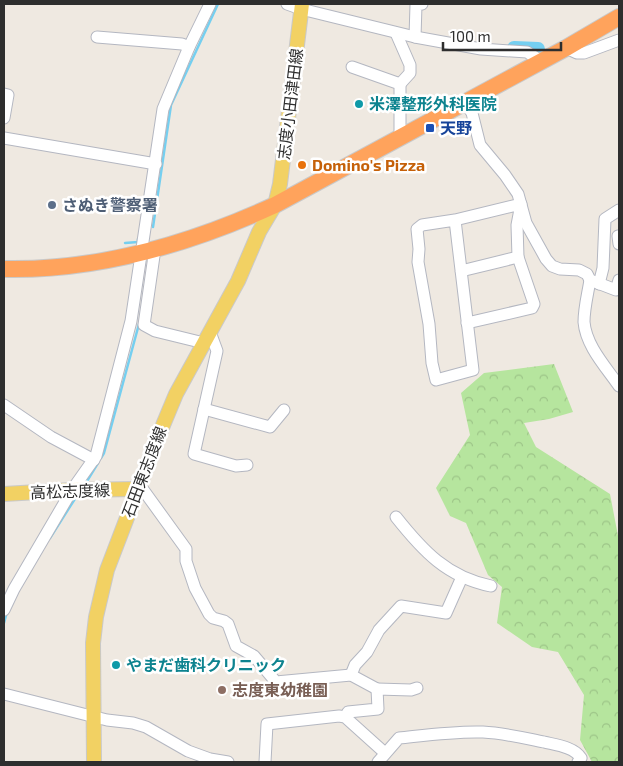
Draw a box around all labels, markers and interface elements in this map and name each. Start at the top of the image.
scale bar [443,20,560,52]
text: 100 m [450,27,491,45]
street label: 志度小田津田線 [273,47,306,161]
place label: 米澤整形外科医院 [369,94,497,113]
marker: 米澤整形外科医院 [353,98,365,110]
place label: 天野 [440,118,472,137]
marker: 天野 [424,122,436,134]
place label: Domino's Pizza [312,155,425,174]
marker: Domino's Pizza [296,159,308,171]
place label: さぬき警察署 [62,195,158,214]
marker: さぬき警察署 [46,199,58,211]
street label: 石田東志度線 [117,424,170,520]
street label: 高松志度線 [30,480,110,501]
place label: やまだ歯科クリニック [126,655,286,674]
marker: やまだ歯科クリニック [110,659,122,671]
place label: 志度東幼稚園 [232,680,328,699]
marker: 志度東幼稚園 [216,684,228,696]

